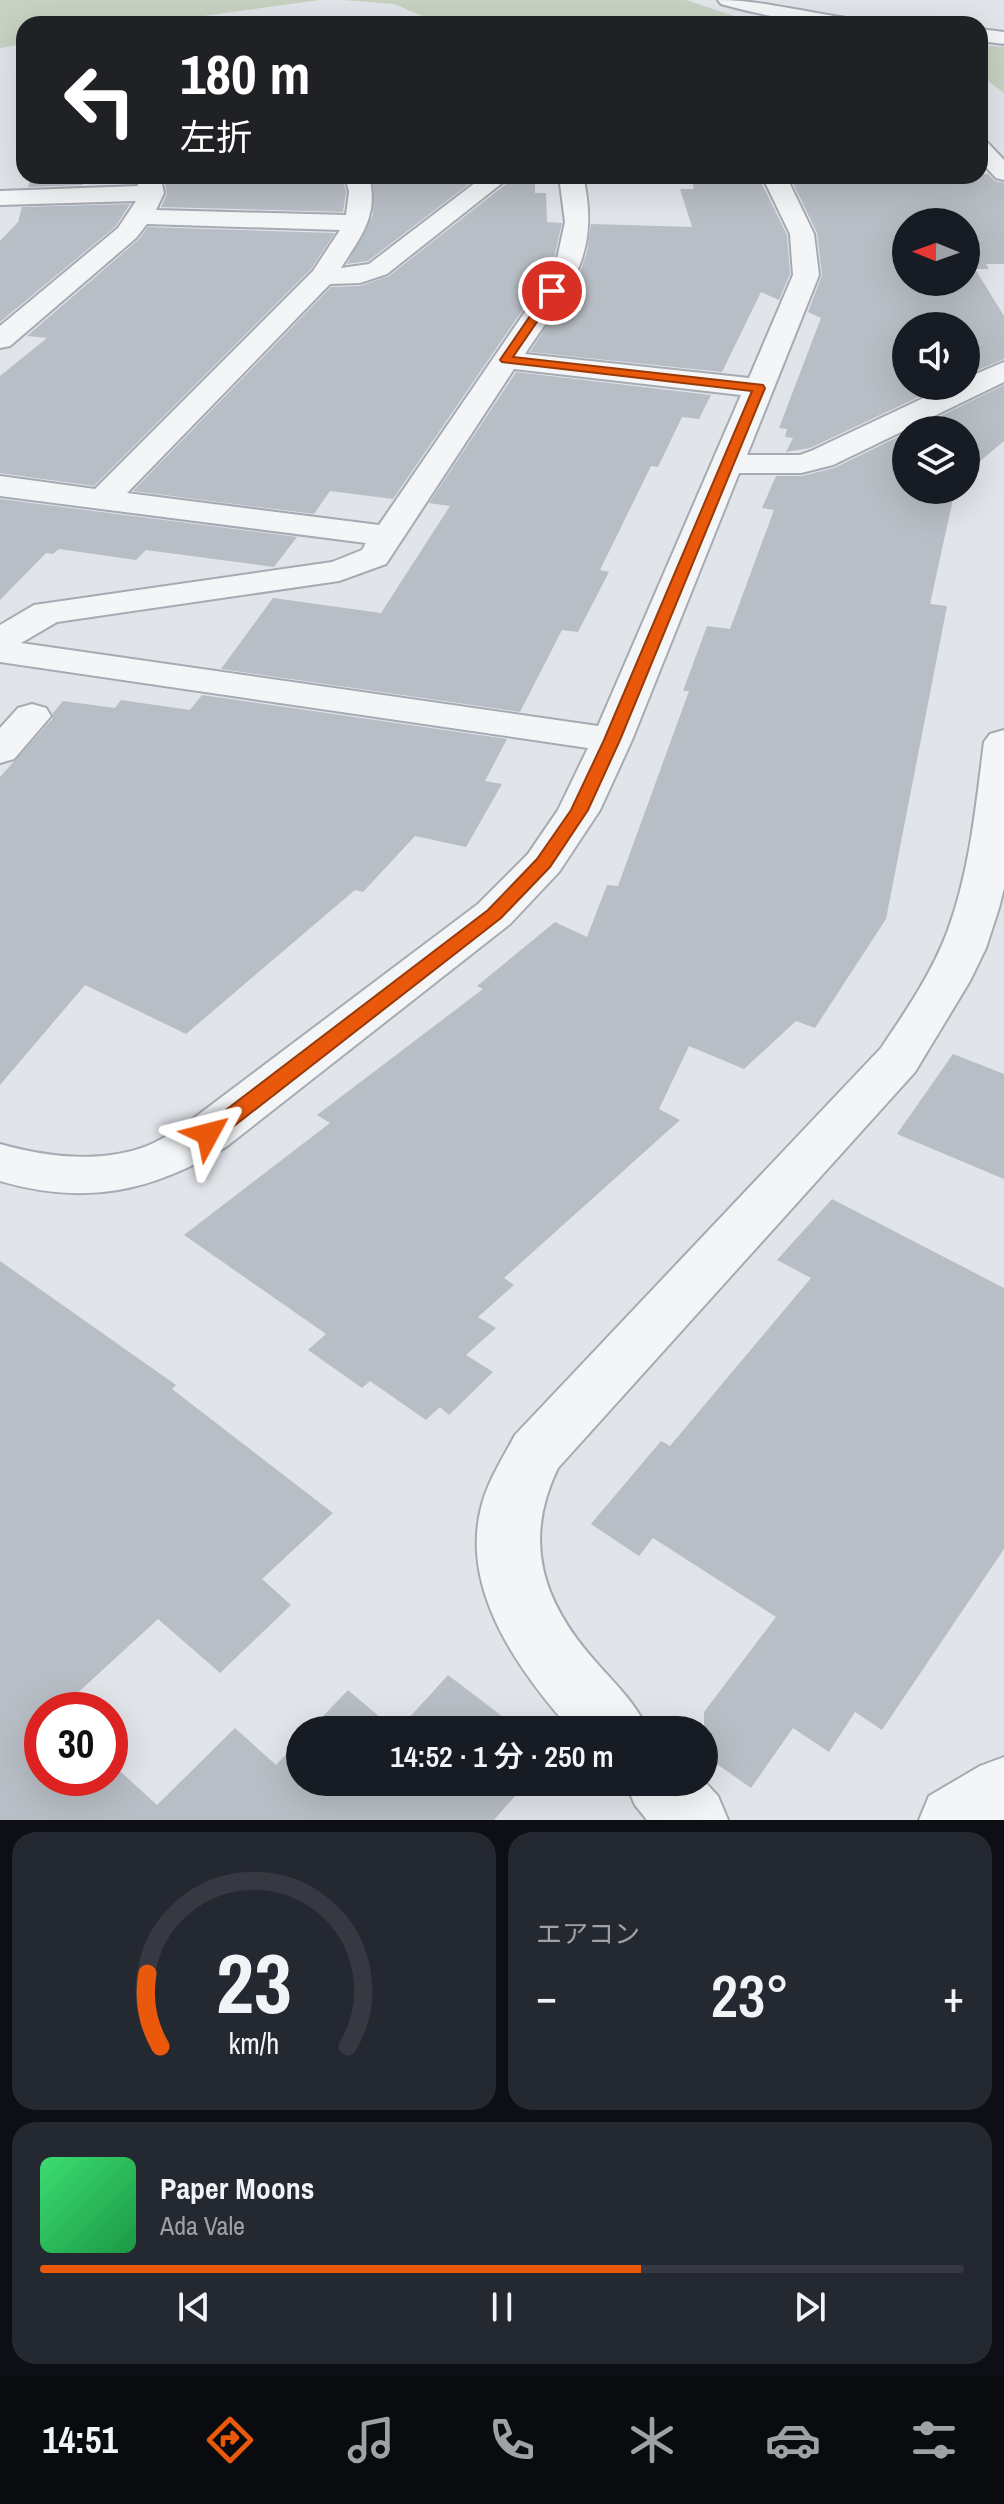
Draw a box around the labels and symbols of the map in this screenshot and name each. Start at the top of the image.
north arrow [892,208,980,296]
pin [518,257,586,325]
position arrow [166,1092,250,1176]
speed limit sign: 30 [24,1692,128,1796]

